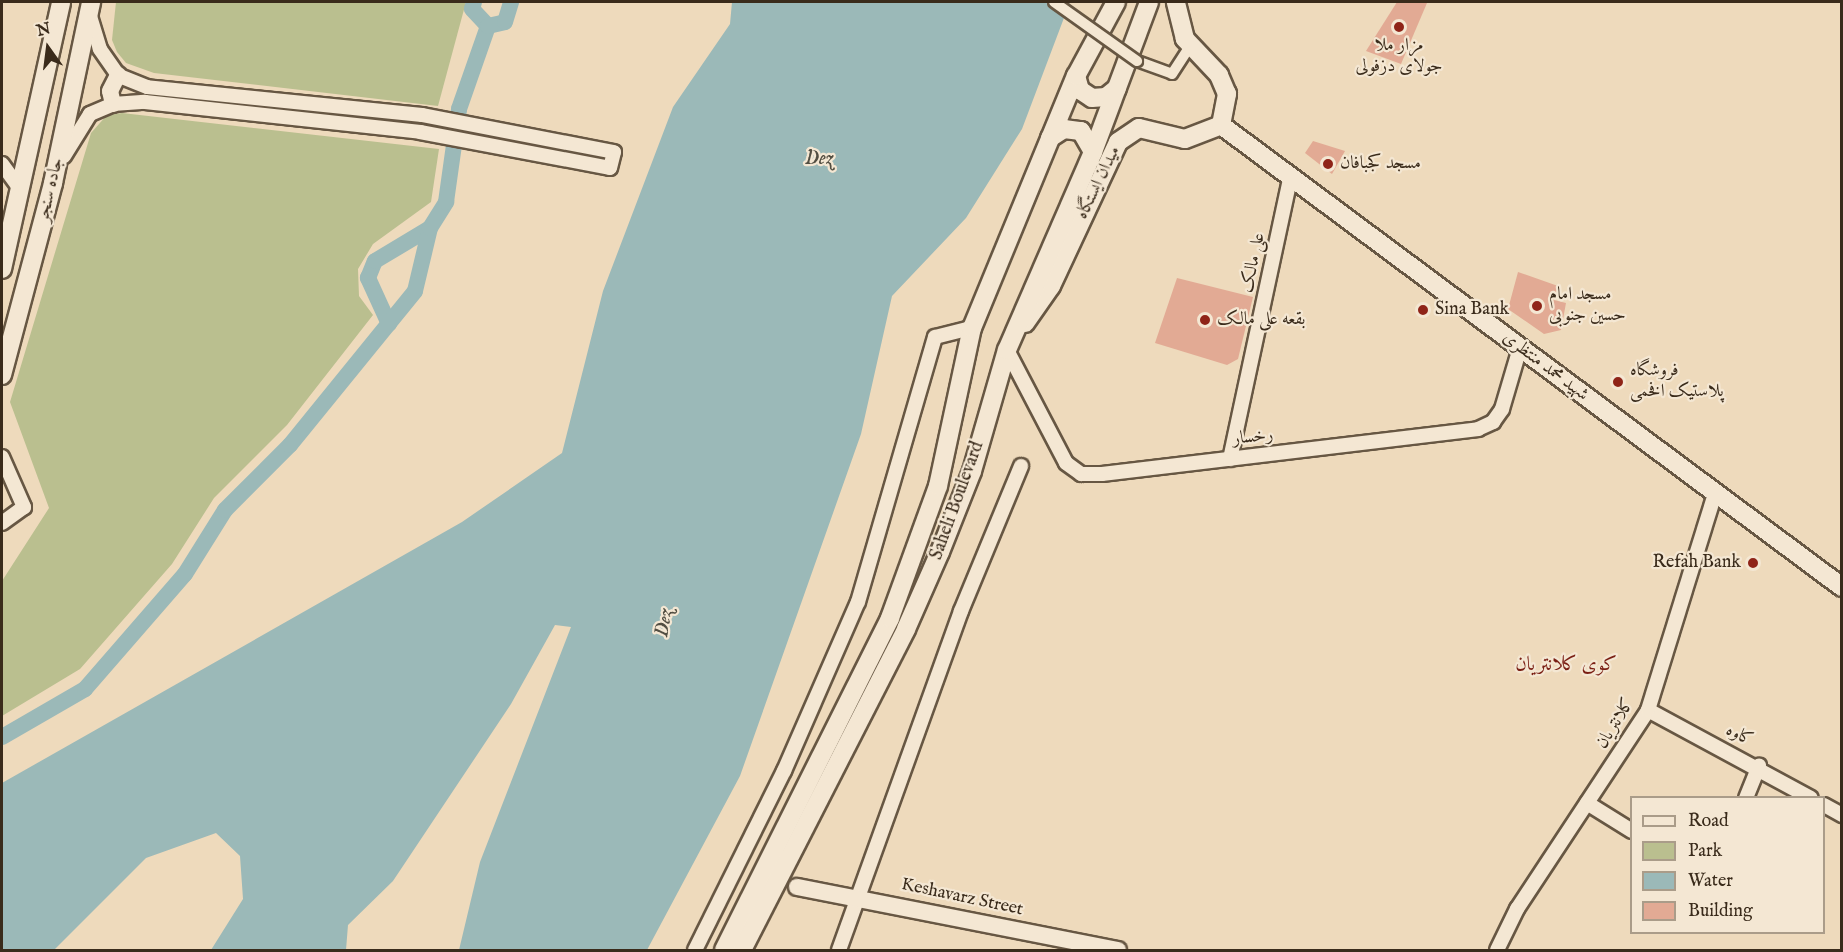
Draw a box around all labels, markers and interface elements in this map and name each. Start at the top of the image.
north arrow [18,18,78,78]
text: N [35,19,53,42]
marker: مزار ملا جولای دزفولی [1392,20,1406,34]
place label: مزار ملا جولای دزفولی [1356,36,1442,78]
street label: میدان ایستگاه [1072,143,1126,223]
water label: Dez [805,146,833,170]
place label: مسجد کجبافان [1340,153,1421,175]
street label: جاده سنجر [33,156,69,224]
marker: مسجد کجبافان [1321,157,1335,171]
street label: علی مالک [1237,231,1271,295]
place label: مسجد امام حسین جنوبی [1549,285,1626,328]
place label: Sina Bank [1435,299,1509,321]
marker: مسجد امام حسین جنوبی [1530,299,1544,313]
marker: Sina Bank [1416,303,1430,317]
place label: بقعه علی مالک [1217,309,1305,331]
marker: بقعه علی مالک [1198,313,1212,327]
street label: شهید محمد منتظری [1498,328,1592,406]
place label: فروشگاه پلاستیک افخمی [1630,361,1724,404]
marker: فروشگاه پلاستیک افخمی [1611,375,1625,389]
street label: رخسار [1232,425,1274,451]
street label: Saheli Boulevard [927,439,989,563]
place label: Refah Bank [1652,552,1741,574]
marker: Refah Bank [1746,556,1760,570]
water label: Dez [650,607,678,639]
district label: کوی کلانتریان [1515,652,1617,676]
street label: کلانتریان [1592,695,1640,753]
street label: کاوه [1722,720,1756,752]
legend [1630,796,1825,934]
text: Road [1688,810,1729,833]
text: Park [1688,840,1722,863]
text: Water [1688,870,1733,893]
street label: Keshavarz Street [899,875,1025,921]
text: Building [1688,900,1753,923]

